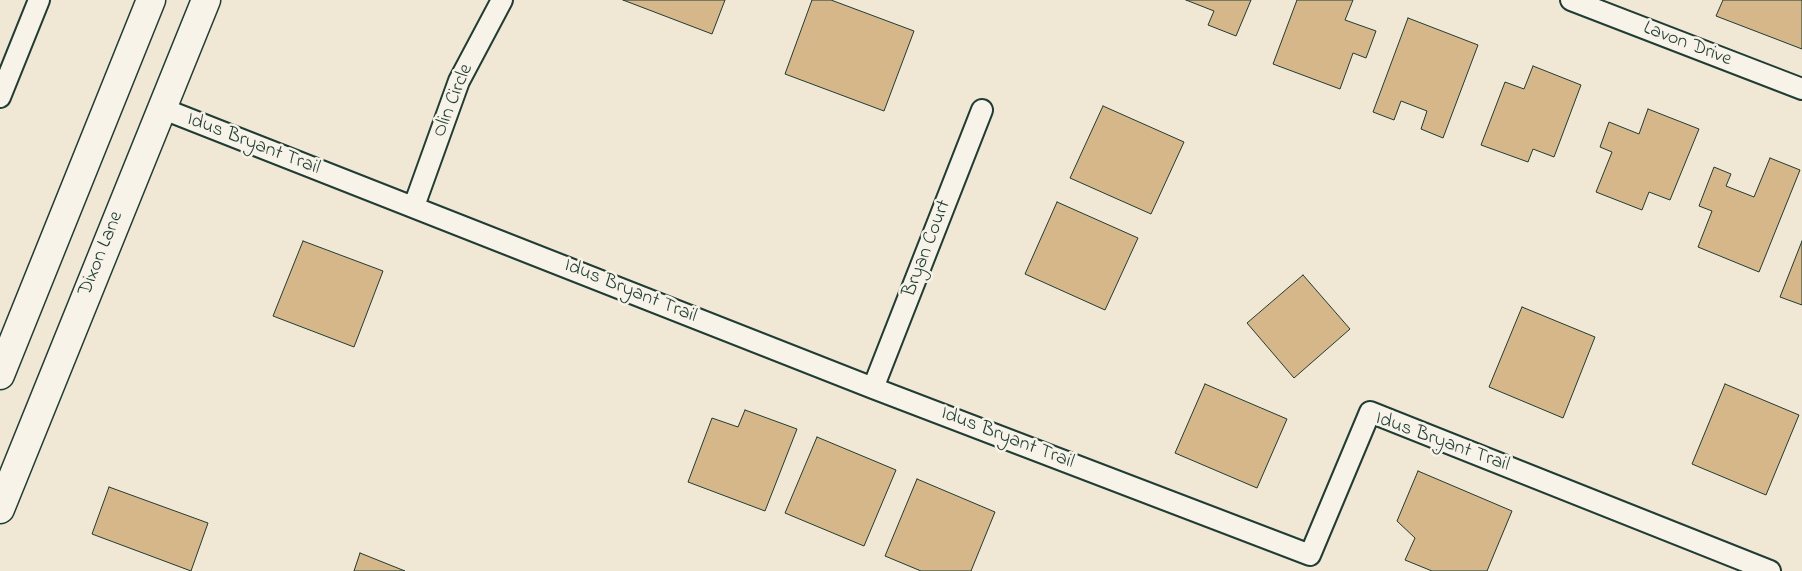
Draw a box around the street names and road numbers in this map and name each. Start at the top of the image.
street label: Lavon Drive [1639,17,1735,73]
street label: Olin Circle [428,61,480,141]
street label: Idus Bryant Trail [183,109,323,181]
street label: Bryan Court [898,197,958,301]
street label: Dixon Lane [74,208,130,300]
street label: Idus Bryant Trail [560,254,700,330]
street label: Idus Bryant Trail [937,403,1077,475]
street label: Idus Bryant Trail [1372,408,1512,478]

